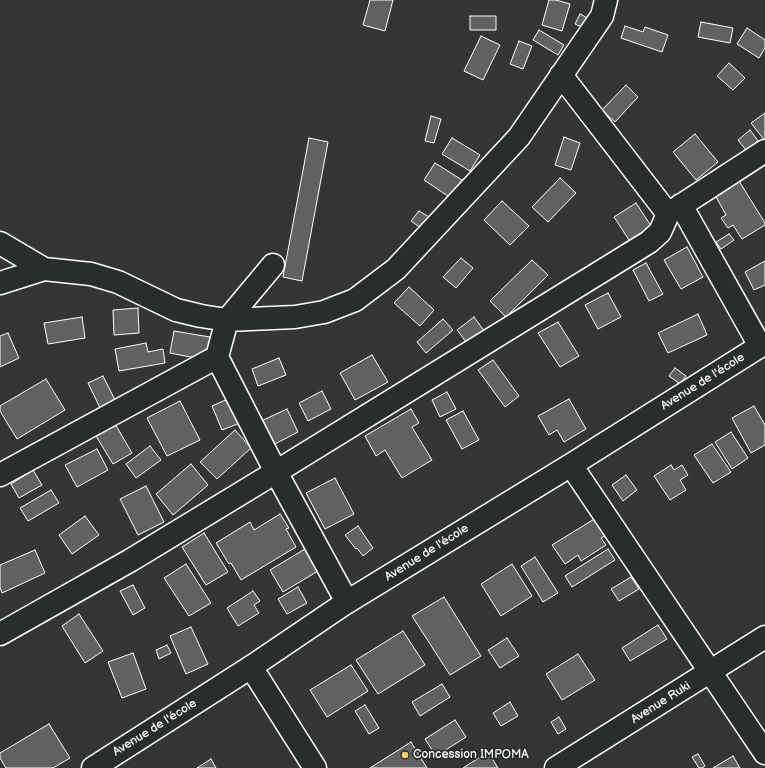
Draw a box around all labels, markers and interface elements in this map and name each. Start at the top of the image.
street label: Avenue de l'école [658,350,748,414]
street label: Avenue de l'école [382,521,472,585]
street label: Avenue Ruki [629,679,693,727]
street label: Avenue de l'école [110,696,200,760]
place label: Concession IMPOMA [413,748,529,762]
marker: Concession IMPOMA [400,750,410,760]

